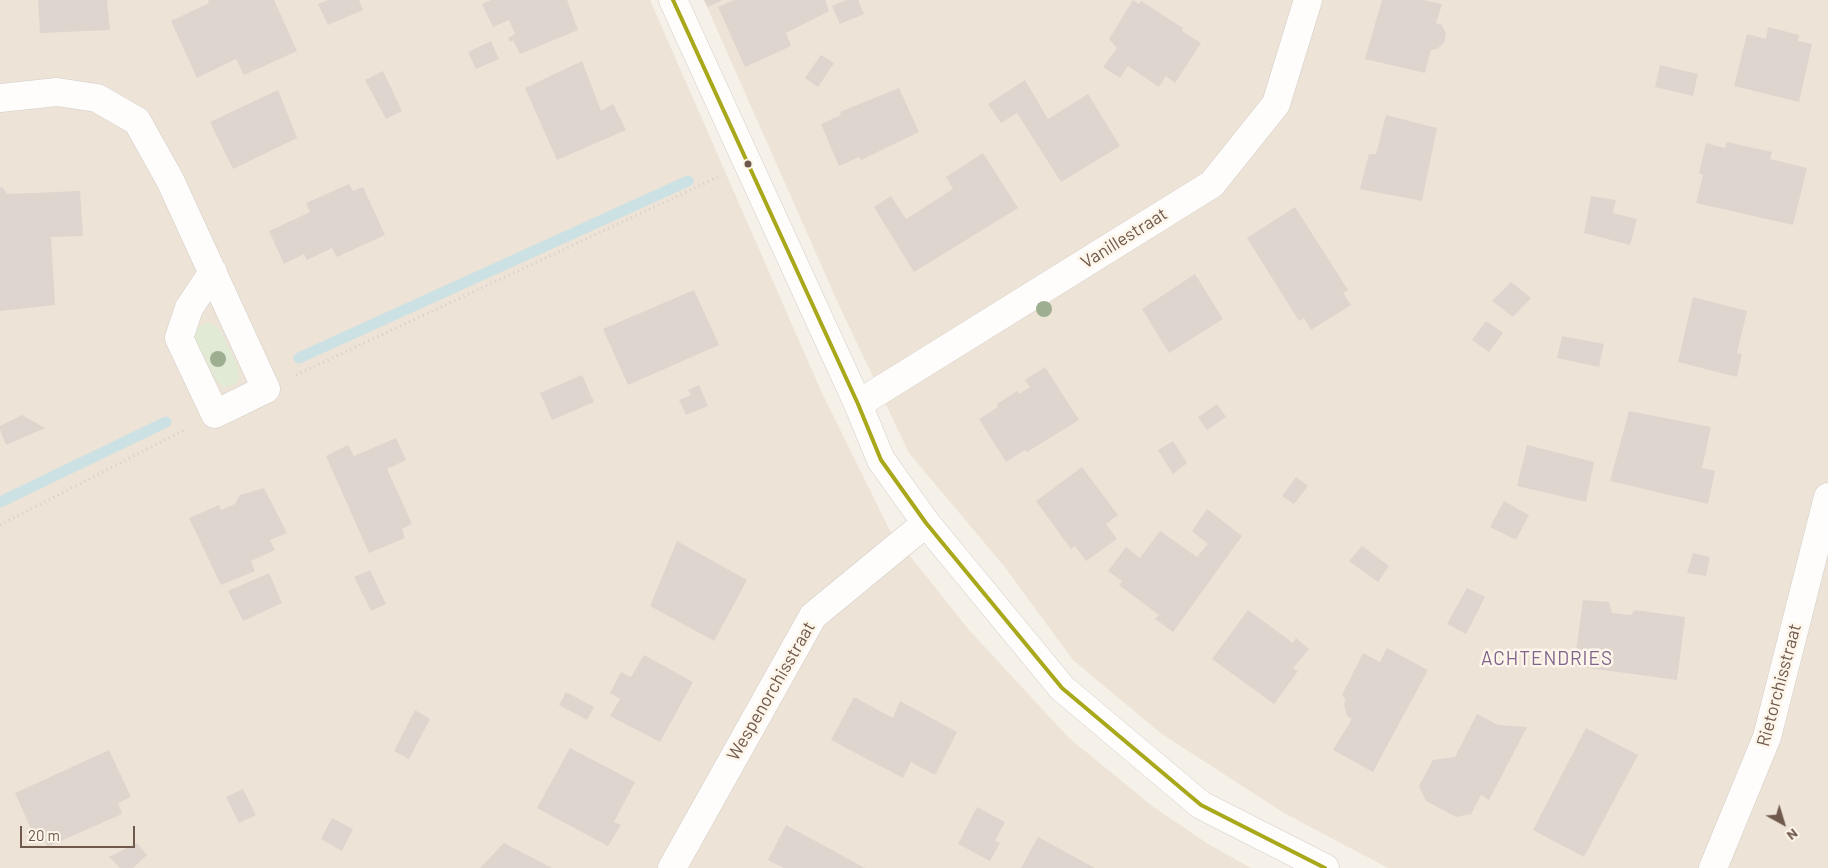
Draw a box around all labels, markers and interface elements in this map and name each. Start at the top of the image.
unlabelled marker [743,159,753,169]
street label: Vanillestraat [1077,203,1171,273]
street label: Wespenorchisstraat [722,618,820,764]
street label: Rietorchisstraat [1752,621,1806,749]
district label: ACHTENDRIES [1480,648,1614,670]
north arrow [1758,798,1808,848]
scale bar [22,816,138,848]
text: 20 m [28,826,60,844]
text: N [1784,826,1802,845]

